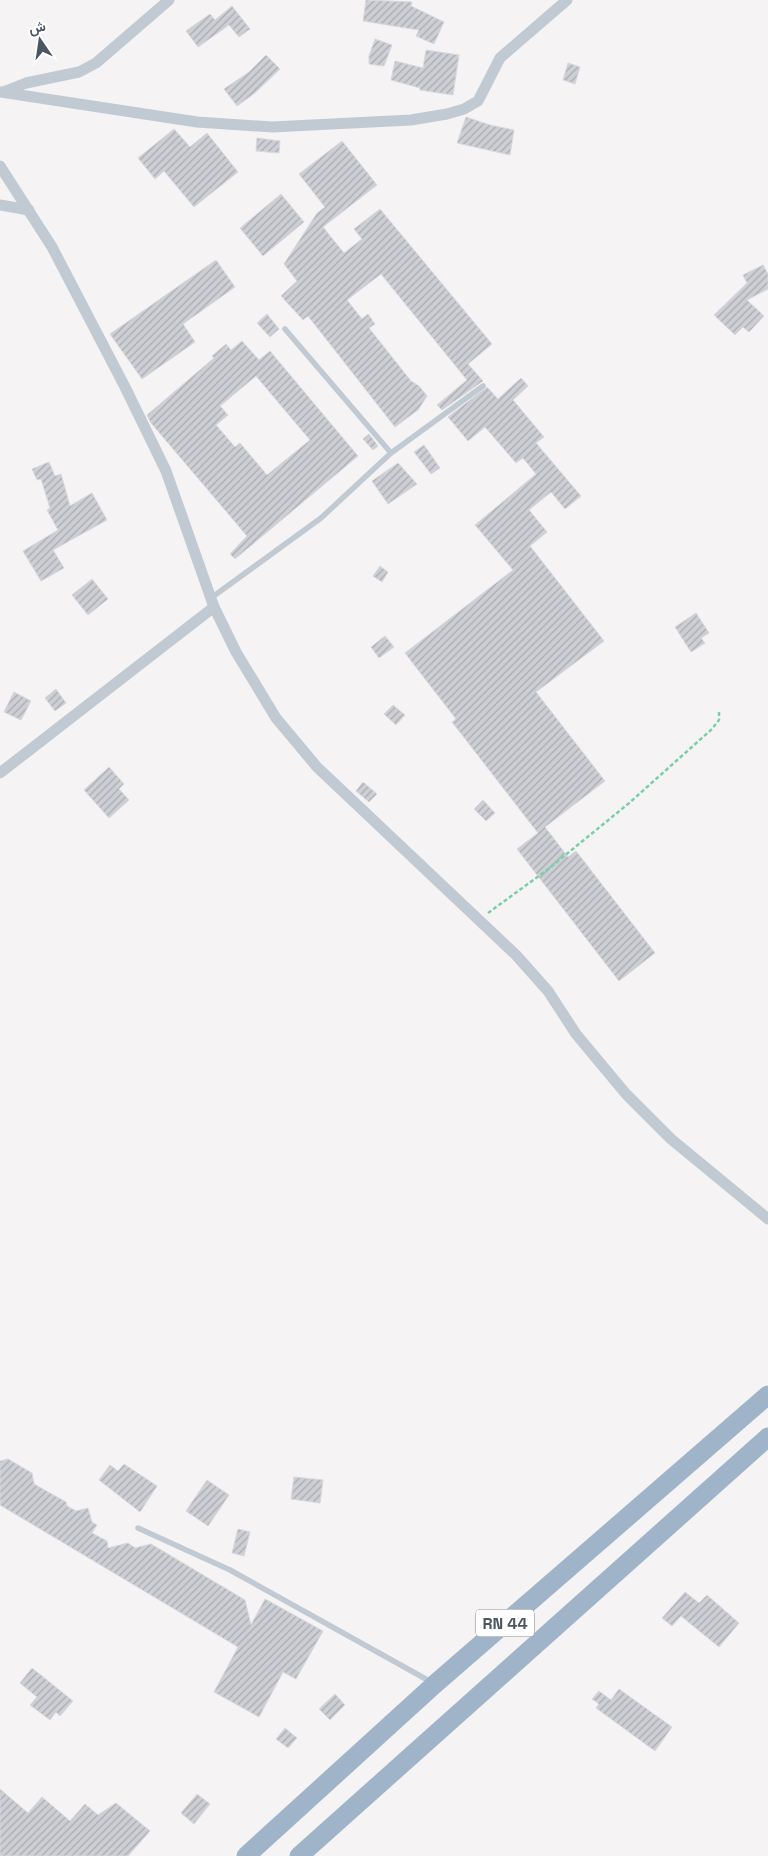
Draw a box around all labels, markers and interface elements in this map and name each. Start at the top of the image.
north arrow [15,15,65,65]
text: ش [27,17,47,38]
road number: RN 44 [476,1610,534,1636]

